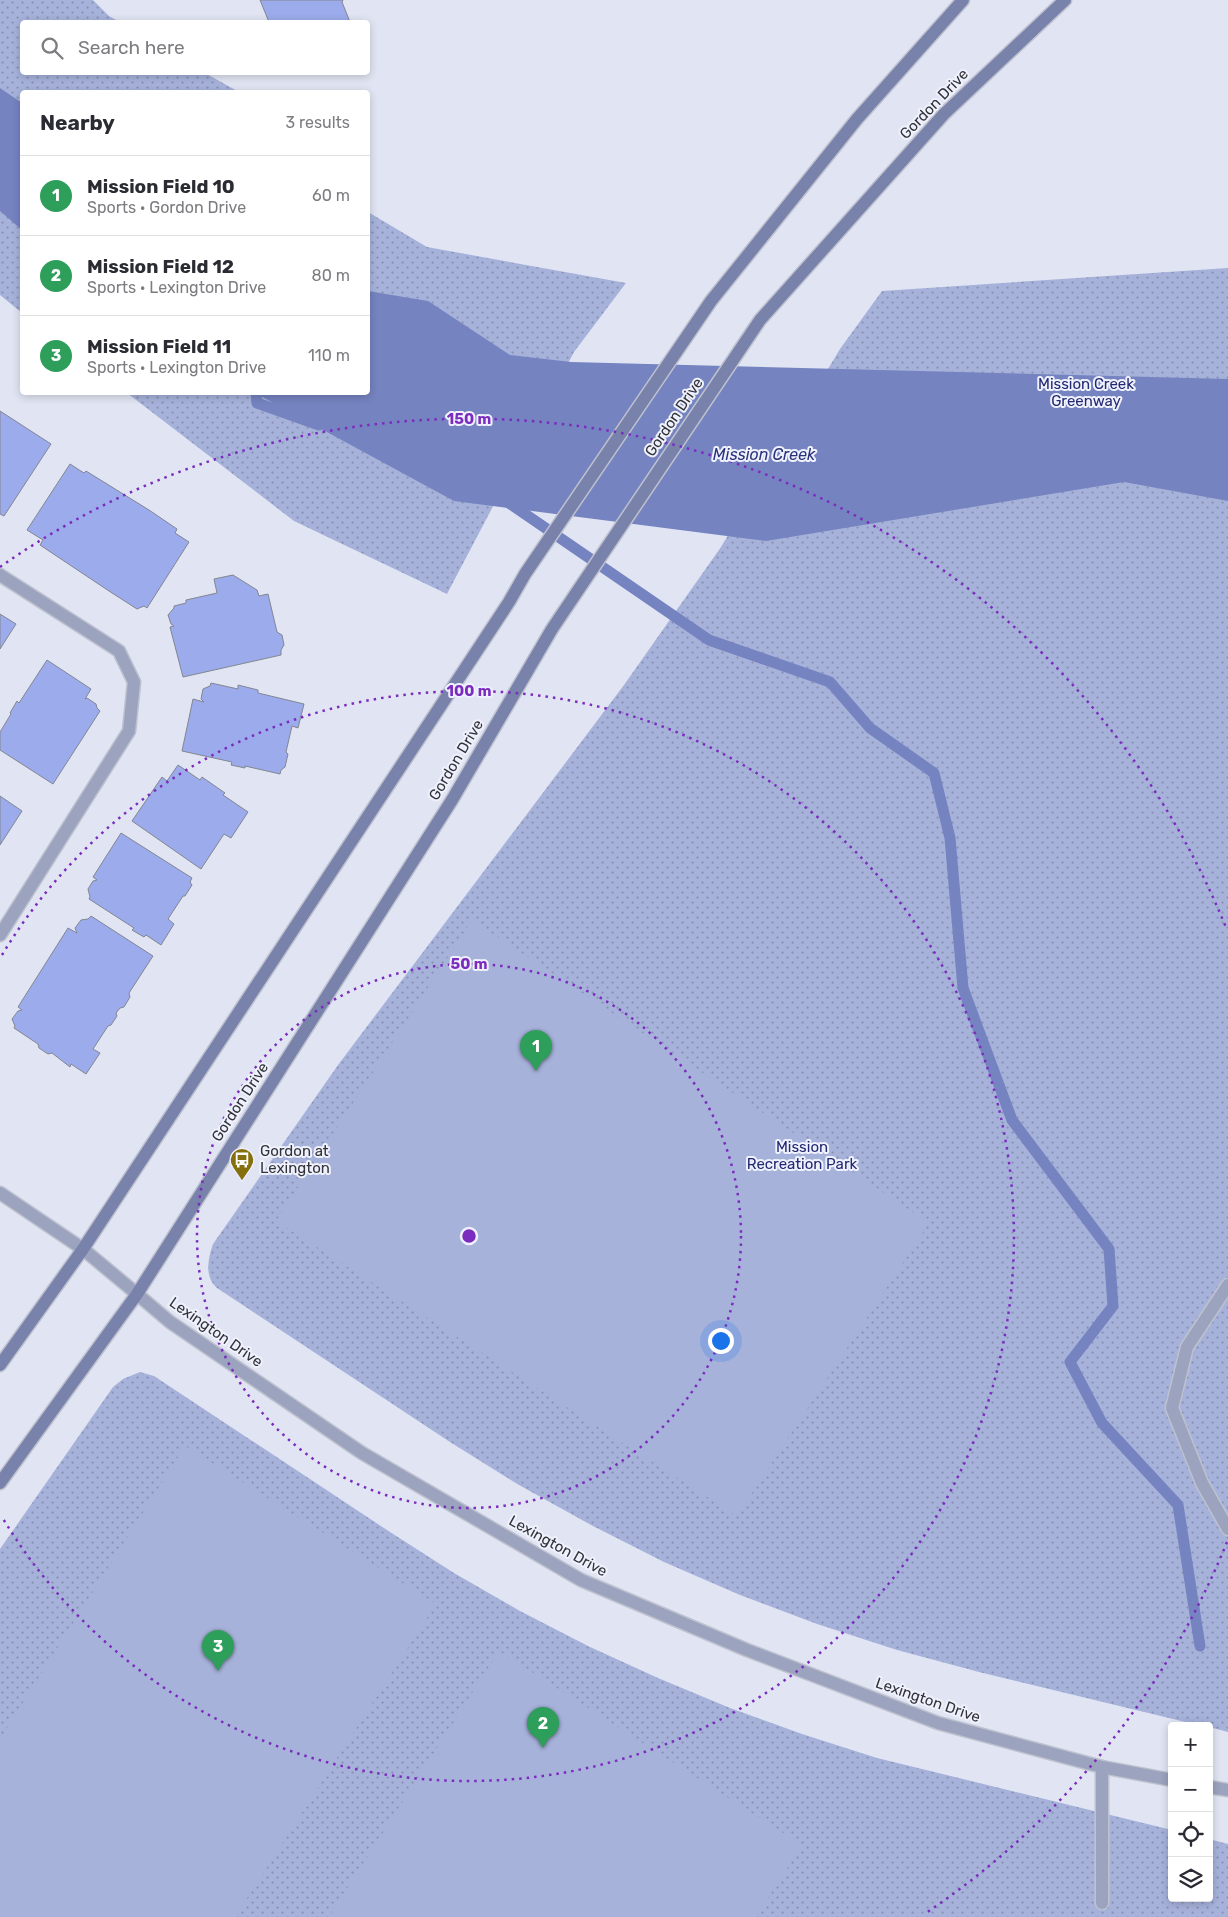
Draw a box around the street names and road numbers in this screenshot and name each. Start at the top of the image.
street label: Gordon Drive [896,65,972,143]
street label: Gordon Drive [641,374,707,460]
street label: Gordon Drive [425,716,487,804]
street label: Gordon Drive [208,1059,272,1145]
street label: Lexington Drive [166,1293,266,1371]
street label: Lexington Drive [506,1512,610,1580]
street label: Lexington Drive [873,1674,983,1726]

